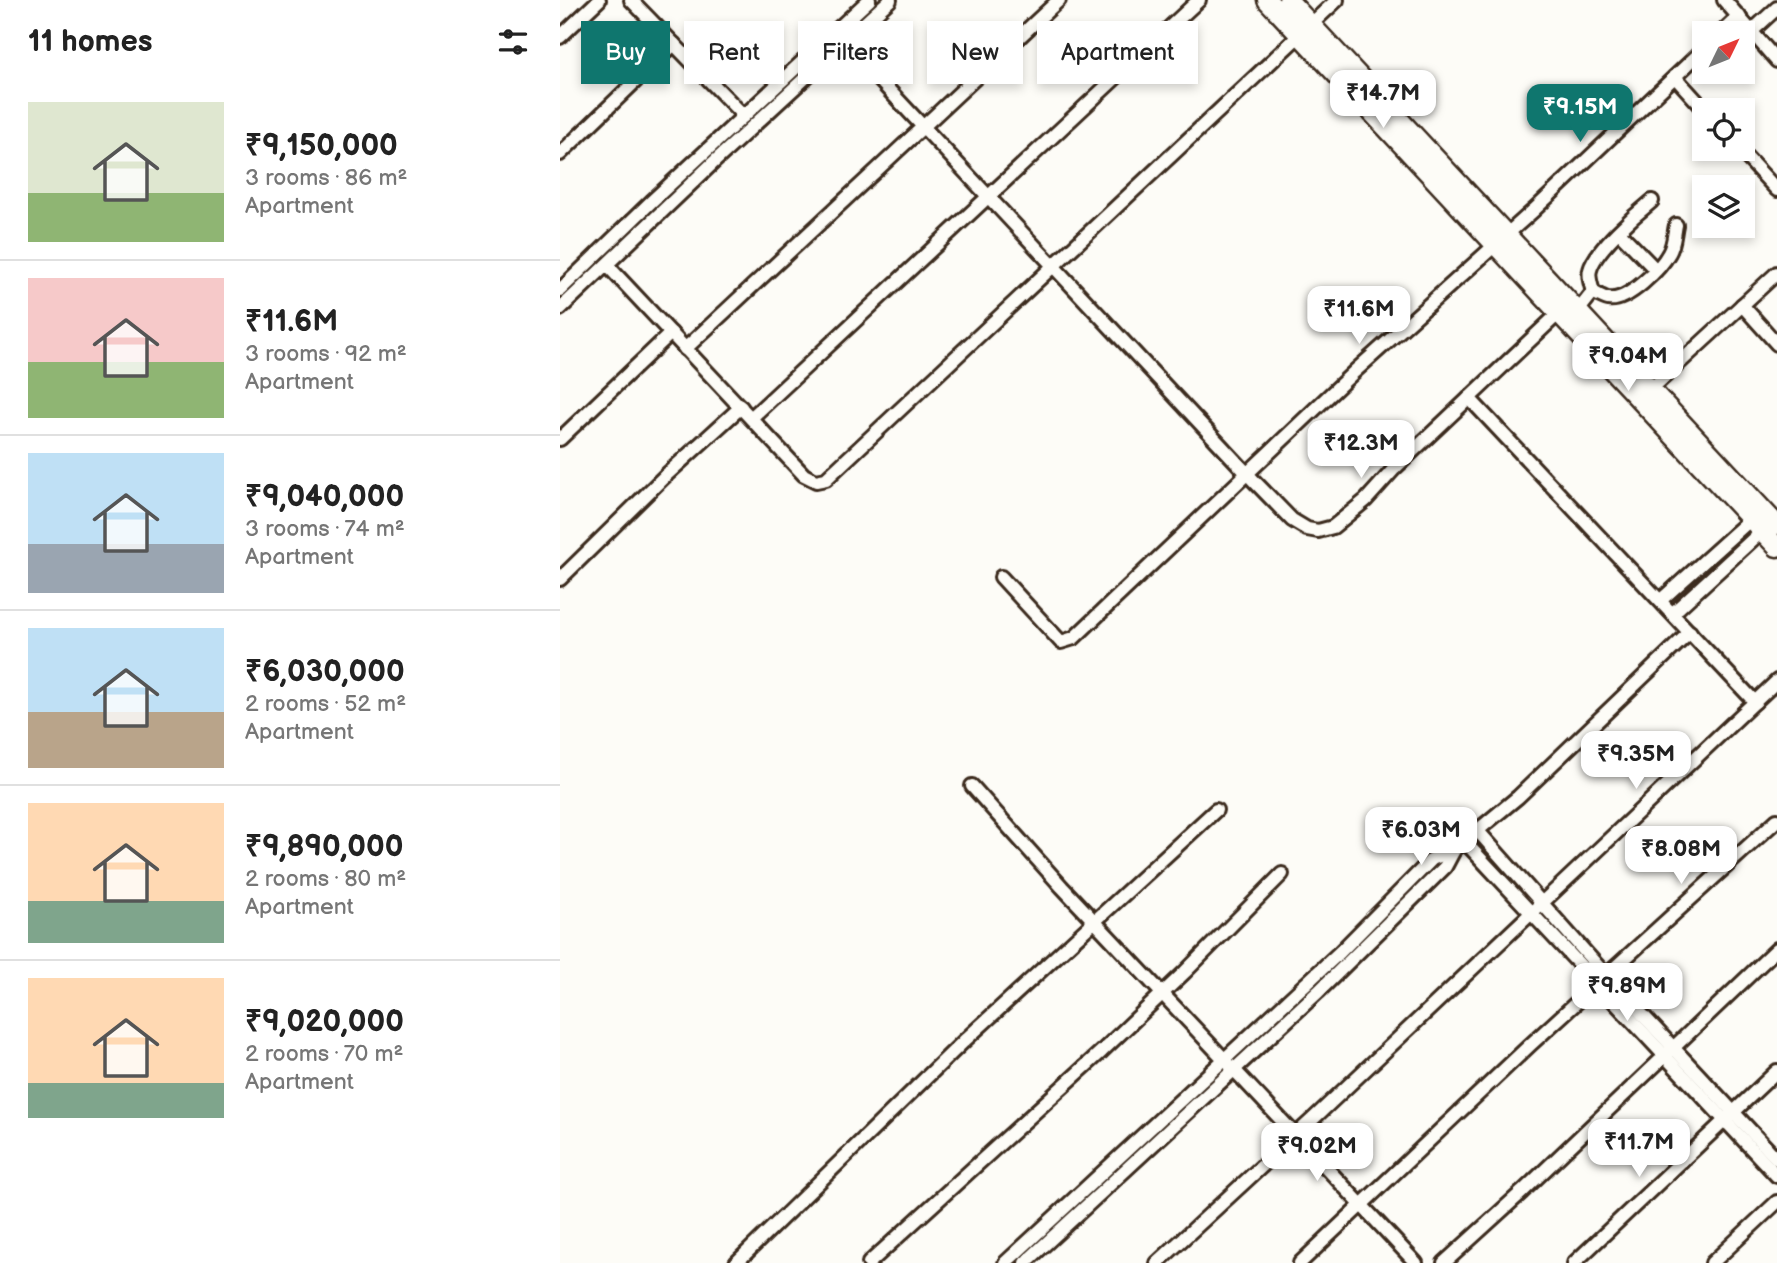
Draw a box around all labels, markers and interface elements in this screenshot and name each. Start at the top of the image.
chip: Buy [581,21,670,84]
chip: Rent [684,21,784,84]
chip: Filters [798,21,913,84]
chip: New [927,21,1023,84]
chip: Apartment [1037,21,1198,84]
north arrow [1692,21,1755,84]
map controls [1692,21,1755,238]
icon: filters [494,23,532,61]
text: 11 homes [28,24,152,60]
pin: ₹14.7M [1326,71,1440,130]
text: ₹14.7M [1346,79,1420,107]
pin: ₹9.15M [1523,85,1637,144]
text: ₹9.15M [1543,93,1617,121]
button: locate [1692,98,1755,161]
text: ₹9,150,000 [245,128,398,164]
icon: home [84,130,168,214]
text: 3 rooms · 86 m² [245,164,407,192]
button: layers [1692,175,1755,238]
text: Apartment [245,192,354,220]
pin: ₹11.6M [1302,286,1416,346]
text: ₹11.6M [1323,295,1395,323]
text: ₹11.6M [245,304,338,340]
icon: home [84,306,168,390]
pin: ₹9.04M [1571,334,1685,393]
text: 3 rooms · 92 m² [245,340,407,368]
text: ₹9.04M [1588,342,1668,370]
text: Apartment [245,368,354,396]
pin: ₹12.3M [1304,420,1418,480]
text: ₹12.3M [1324,429,1398,457]
text: ₹9,040,000 [245,479,404,515]
icon: home [84,481,168,565]
text: 3 rooms · 74 m² [245,515,405,543]
text: Apartment [245,543,354,571]
text: ₹6,030,000 [245,654,405,690]
icon: home [84,656,168,740]
text: 2 rooms · 52 m² [245,690,406,718]
text: Apartment [245,718,354,746]
pin: ₹9.35M [1579,732,1693,791]
text: ₹9.35M [1597,740,1675,768]
pin: ₹6.03M [1364,808,1478,867]
text: ₹6.03M [1381,816,1461,844]
pin: ₹8.08M [1624,826,1738,886]
text: ₹9,890,000 [245,829,403,865]
icon: home [84,831,168,915]
text: ₹8.08M [1641,835,1721,863]
text: 2 rooms · 80 m² [245,865,406,893]
text: Apartment [245,893,354,921]
pin: ₹9.89M [1570,964,1684,1023]
text: ₹9.89M [1588,972,1666,1000]
text: ₹9,020,000 [245,1004,404,1040]
icon: home [84,1006,168,1090]
text: 2 rooms · 70 m² [245,1040,404,1068]
text: Apartment [245,1068,354,1096]
pin: ₹11.7M [1582,1120,1696,1179]
pin: ₹9.02M [1260,1124,1374,1183]
text: ₹11.7M [1604,1128,1674,1156]
text: ₹9.02M [1277,1132,1357,1160]

